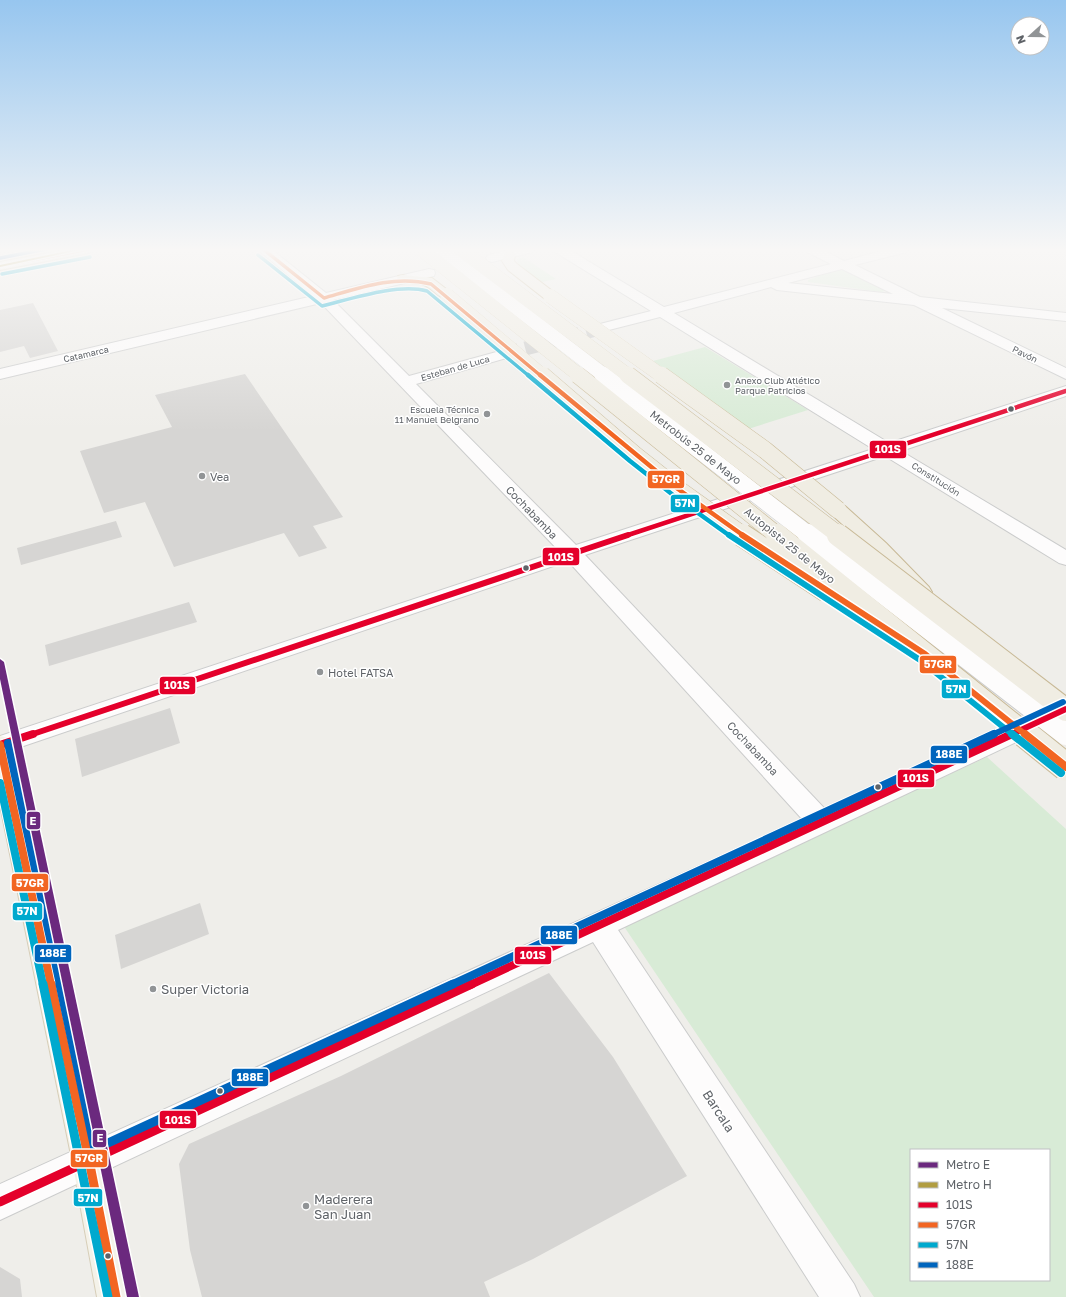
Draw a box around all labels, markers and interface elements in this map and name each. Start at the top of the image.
north arrow [1010,16,1050,56]
text: N [1013,34,1028,46]
street label: Catamarca [62,343,110,365]
street label: Pavón [1011,343,1039,365]
street label: Esteban de Luca [419,353,491,383]
place label: Anexo Club Atlético Parque Patricios [735,375,820,396]
marker: Anexo Club Atlético Parque Patricios [722,380,732,390]
place label: Escuela Técnica 11 Manuel Belgrano [395,404,479,425]
unlabelled marker [1006,404,1016,414]
street label: Metrobús 25 de Mayo [648,407,745,487]
marker: Escuela Técnica 11 Manuel Belgrano [482,409,492,419]
line badge: 101S [869,440,907,459]
text: 101S [875,442,901,455]
street label: Constitución [910,460,962,498]
place label: Vea [210,470,229,483]
line badge: 57GR [647,470,685,489]
marker: Vea [197,471,207,481]
text: 57GR [652,472,681,485]
street label: Cochabamba [503,483,561,541]
line badge: 57N [670,494,700,513]
text: 57N [674,496,696,509]
street label: Autopista 25 de Mayo [742,504,838,586]
line badge: 101S [542,547,580,566]
text: 101S [548,550,574,563]
unlabelled marker [521,563,531,573]
line badge: 57GR [919,655,957,674]
text: 57GR [924,657,953,670]
place label: Hotel FATSA [328,666,394,679]
marker: Hotel FATSA [315,667,325,677]
line badge: 101S [159,676,196,695]
text: 101S [164,678,190,691]
line badge: 57N [941,679,971,699]
text: 57N [945,682,967,695]
street label: Cochabamba [725,718,781,778]
line badge: 188E [930,745,968,764]
text: 188E [936,747,962,760]
line badge: 101S [897,769,935,788]
text: 101S [903,771,929,784]
unlabelled marker [873,782,883,792]
line badge: E [26,811,41,830]
text: E [30,814,37,827]
line badge: 57GR [11,873,49,892]
text: 57GR [16,876,45,889]
line badge: 57N [12,902,43,921]
text: 57N [16,904,38,917]
line badge: 188E [540,925,578,945]
text: 188E [546,928,572,941]
line badge: 188E [34,944,72,963]
text: 188E [40,946,66,959]
line badge: 101S [514,946,552,965]
text: 101S [520,948,546,961]
place label: Super Victoria [161,981,249,997]
marker: Super Victoria [148,984,158,994]
line badge: 188E [231,1068,269,1087]
text: 188E [237,1070,263,1083]
unlabelled marker [215,1086,225,1096]
street label: Barcala [700,1087,738,1135]
line badge: 101S [159,1110,197,1129]
text: 101S [165,1113,191,1126]
line badge: E [92,1129,107,1148]
text: E [97,1131,104,1144]
line badge: 57GR [70,1149,108,1168]
legend [910,1149,1050,1281]
text: 57GR [75,1151,104,1164]
text: Metro E [946,1157,990,1172]
text: Metro H [946,1177,992,1192]
line badge: 57N [73,1188,103,1207]
text: 57N [77,1191,99,1204]
place label: Maderera San Juan [314,1191,373,1222]
text: 101S [946,1197,973,1212]
marker: Maderera San Juan [301,1201,311,1211]
text: 57GR [946,1217,976,1232]
text: 57N [946,1237,968,1252]
unlabelled marker [103,1251,113,1261]
text: 188E [946,1257,974,1272]

